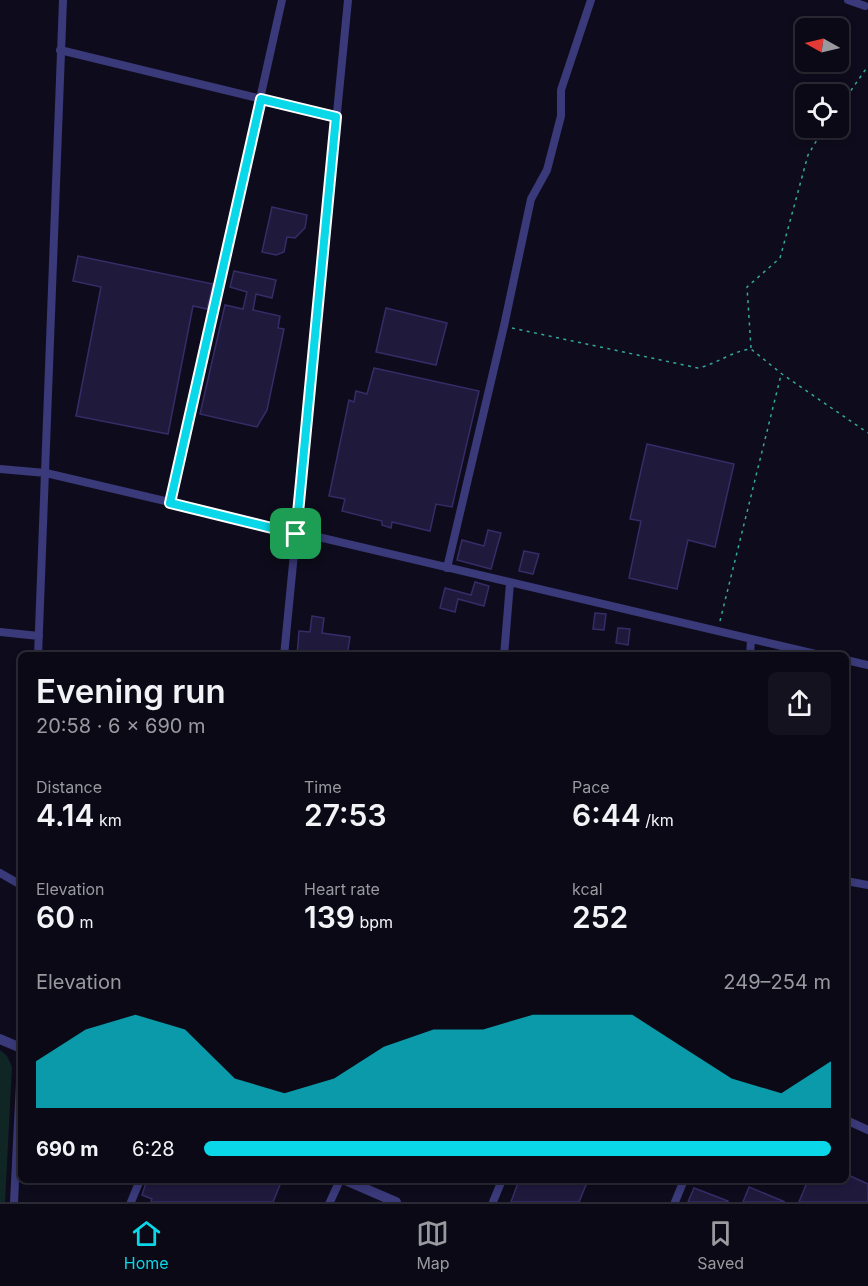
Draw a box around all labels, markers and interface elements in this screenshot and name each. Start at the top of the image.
north arrow [795,18,849,72]
map controls [795,18,849,138]
button: locate [795,84,849,138]
pin [270,508,321,559]
icon: arrive [279,517,312,550]
text: Evening run [36,671,226,711]
button: share [768,672,831,735]
text: 20:58 · 6 × 690 m [36,714,206,738]
text: Distance [36,777,102,797]
text: Time [304,777,342,797]
text: Pace [572,777,610,797]
text: 4.14 [36,797,95,833]
text: 27:53 [304,797,387,833]
text: 6:44 [572,797,641,833]
text: km [95,810,122,830]
text: /km [641,810,674,830]
text: Elevation [36,879,105,899]
text: Heart rate [304,879,380,899]
text: kcal [572,879,603,899]
text: 60 [36,899,75,935]
text: 139 [304,899,355,935]
text: 252 [572,899,628,935]
text: m [75,912,94,932]
text: bpm [355,912,393,932]
text: Elevation [36,970,122,994]
text: 249–254 m [723,970,831,994]
text: 690 m [36,1137,98,1161]
text: 6:28 [132,1137,175,1161]
tab: Home [124,1217,169,1273]
tab: Map [416,1217,450,1273]
tab: Saved [697,1217,744,1273]

